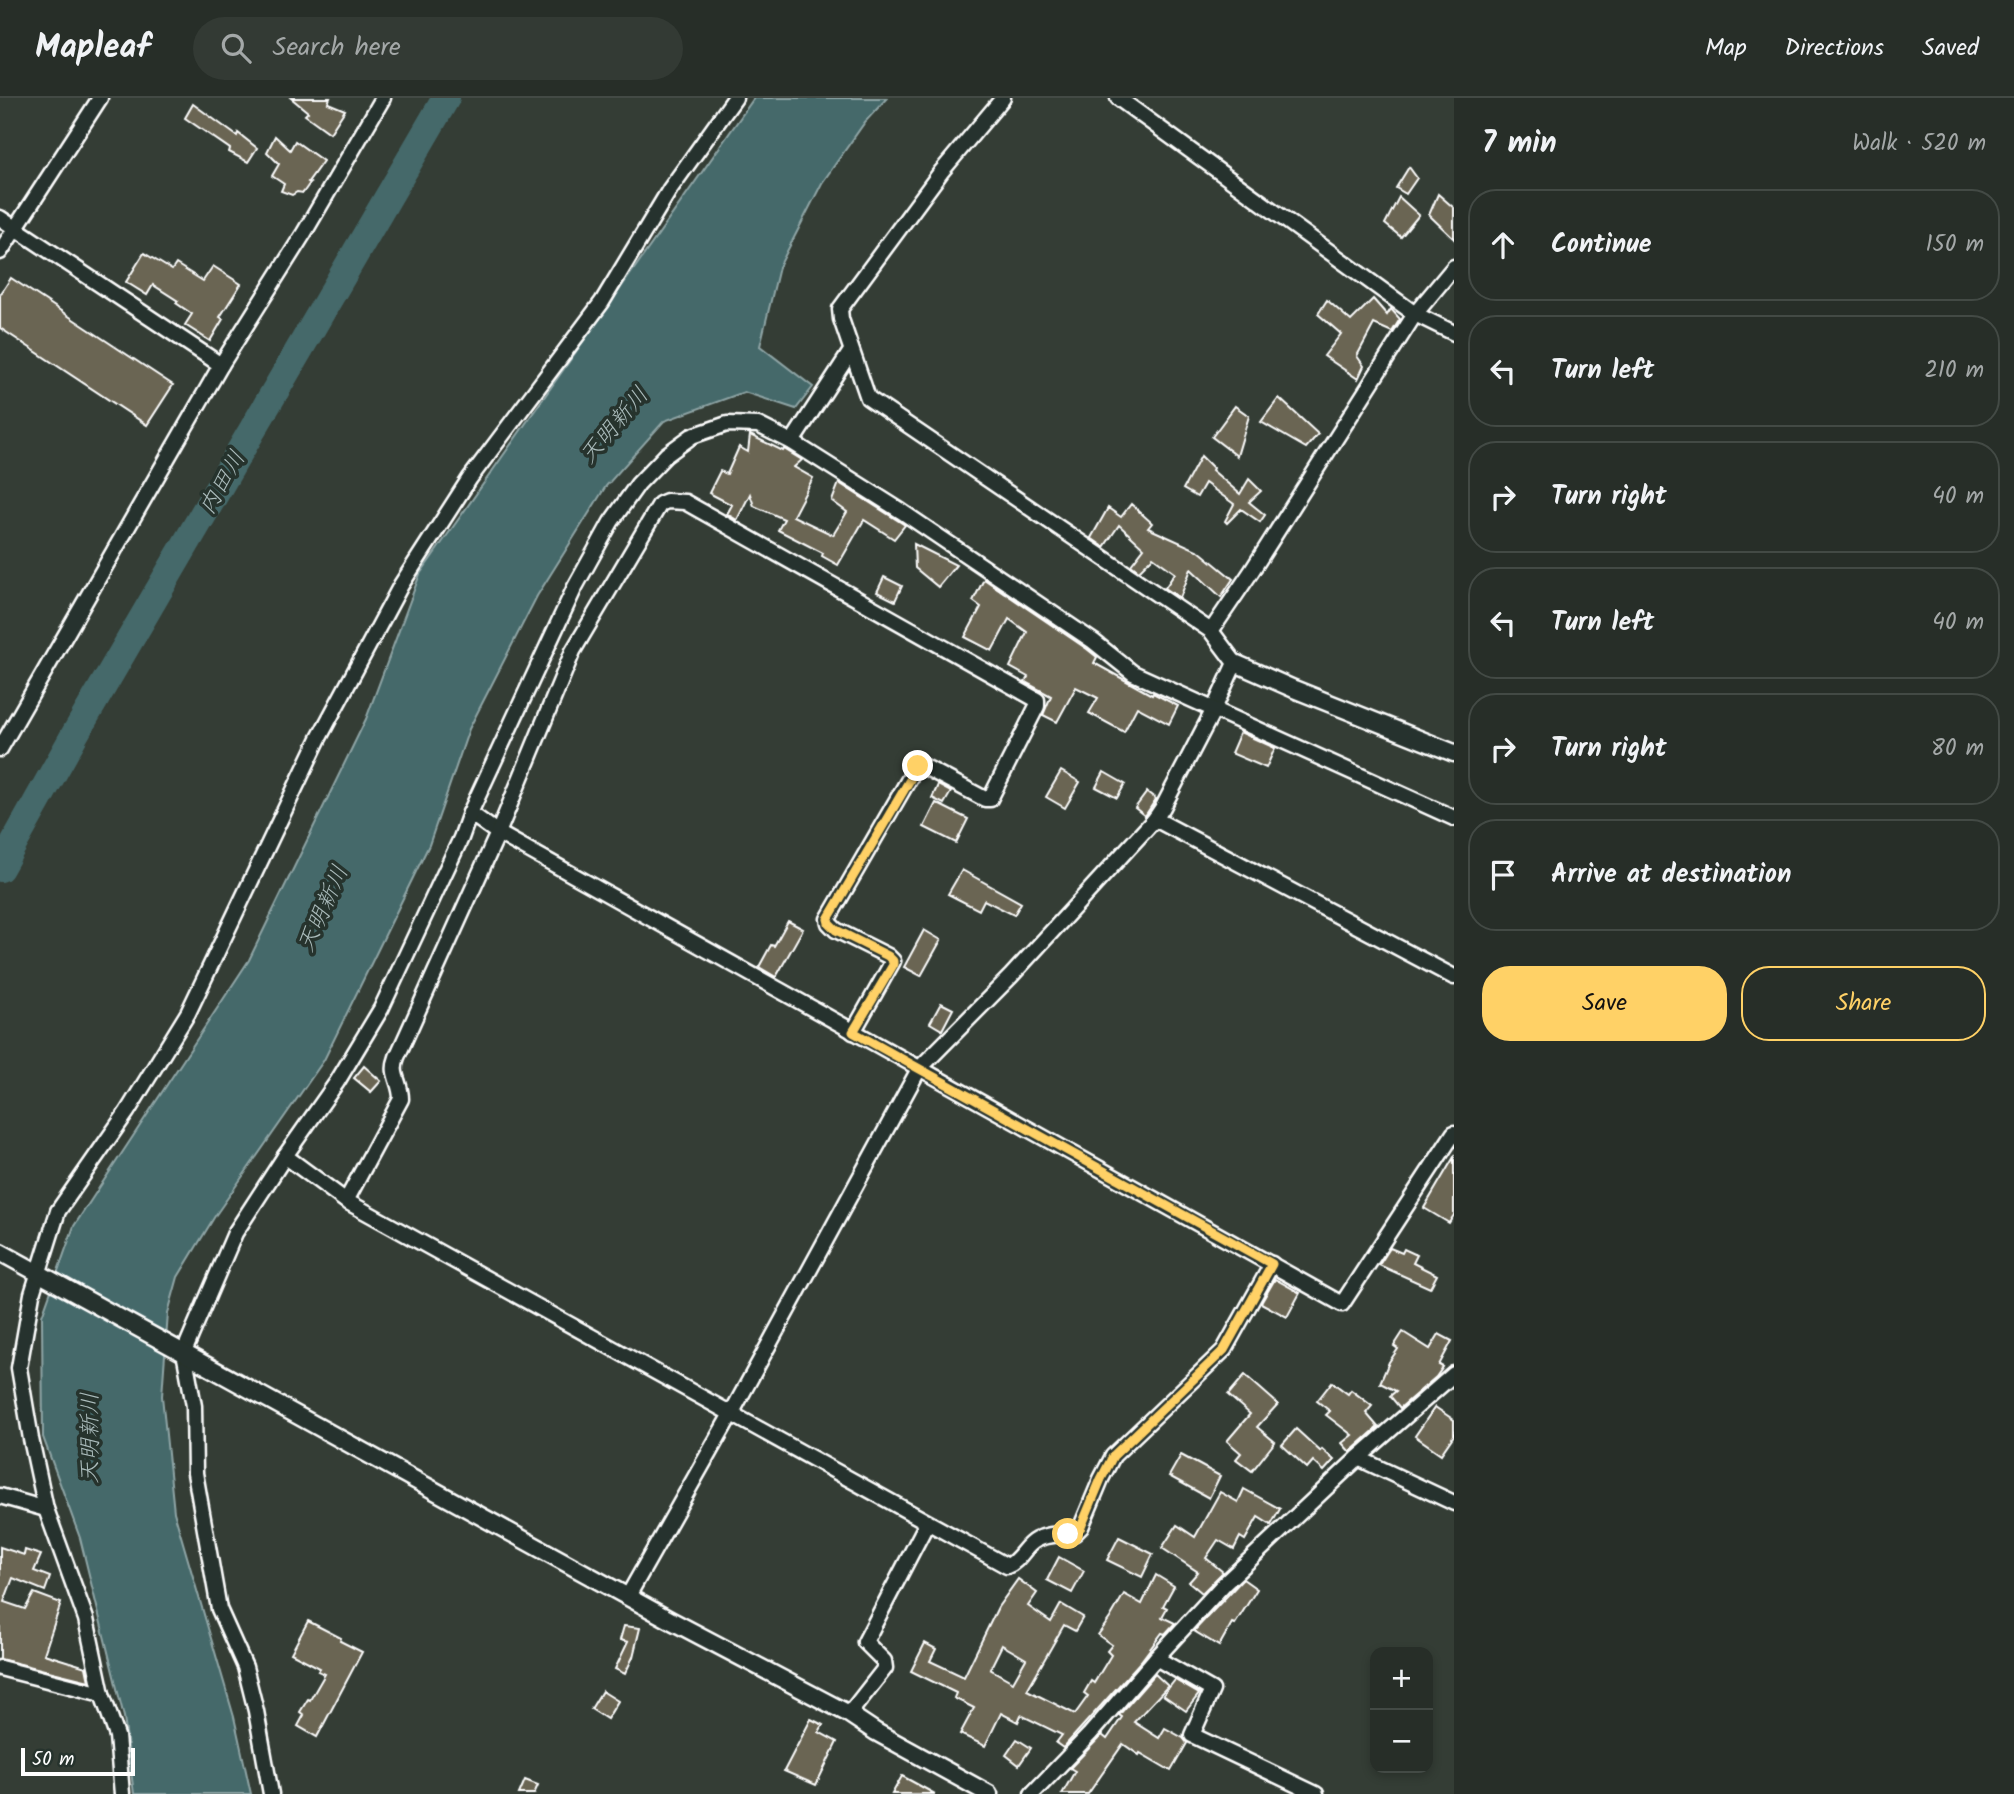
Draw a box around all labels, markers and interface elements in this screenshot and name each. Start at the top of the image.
search box [193,17,683,80]
text: Mapleaf [35,22,151,75]
text: Search here [273,27,401,69]
icon: search [217,29,255,67]
text: Map [1705,29,1747,68]
text: Directions [1785,29,1884,68]
text: Saved [1922,29,1979,68]
text: 7 min [1482,120,1557,168]
text: Walk · 520 m [1852,126,1986,162]
text: Continue [1551,224,1652,266]
icon: ahead [1484,226,1522,264]
text: 150 m [1925,227,1984,263]
text: Turn left [1551,350,1654,392]
icon: left [1484,352,1522,390]
text: 210 m [1924,353,1984,389]
water label: 天明新川 [572,379,658,473]
water label: 内田川 [190,444,256,522]
text: Turn right [1551,476,1667,518]
icon: right [1484,478,1522,516]
text: 40 m [1932,479,1984,515]
text: Turn left [1551,602,1654,644]
icon: left [1484,604,1522,642]
text: 40 m [1932,605,1984,641]
text: Turn right [1551,728,1667,770]
icon: right [1484,730,1522,768]
text: 80 m [1931,731,1984,767]
route end [902,750,933,781]
text: Arrive at destination [1551,854,1791,896]
icon: arrive [1484,856,1522,894]
water label: 天明新川 [289,860,359,958]
button: Save [1482,966,1727,1041]
button: Share [1741,966,1986,1041]
water label: 天明新川 [73,1392,109,1484]
route start [1052,1518,1083,1549]
map controls [1370,1647,1433,1773]
button: + [1370,1647,1433,1710]
button: − [1370,1710,1433,1773]
scale bar [21,1745,135,1777]
text: 50 m [32,1745,74,1775]

